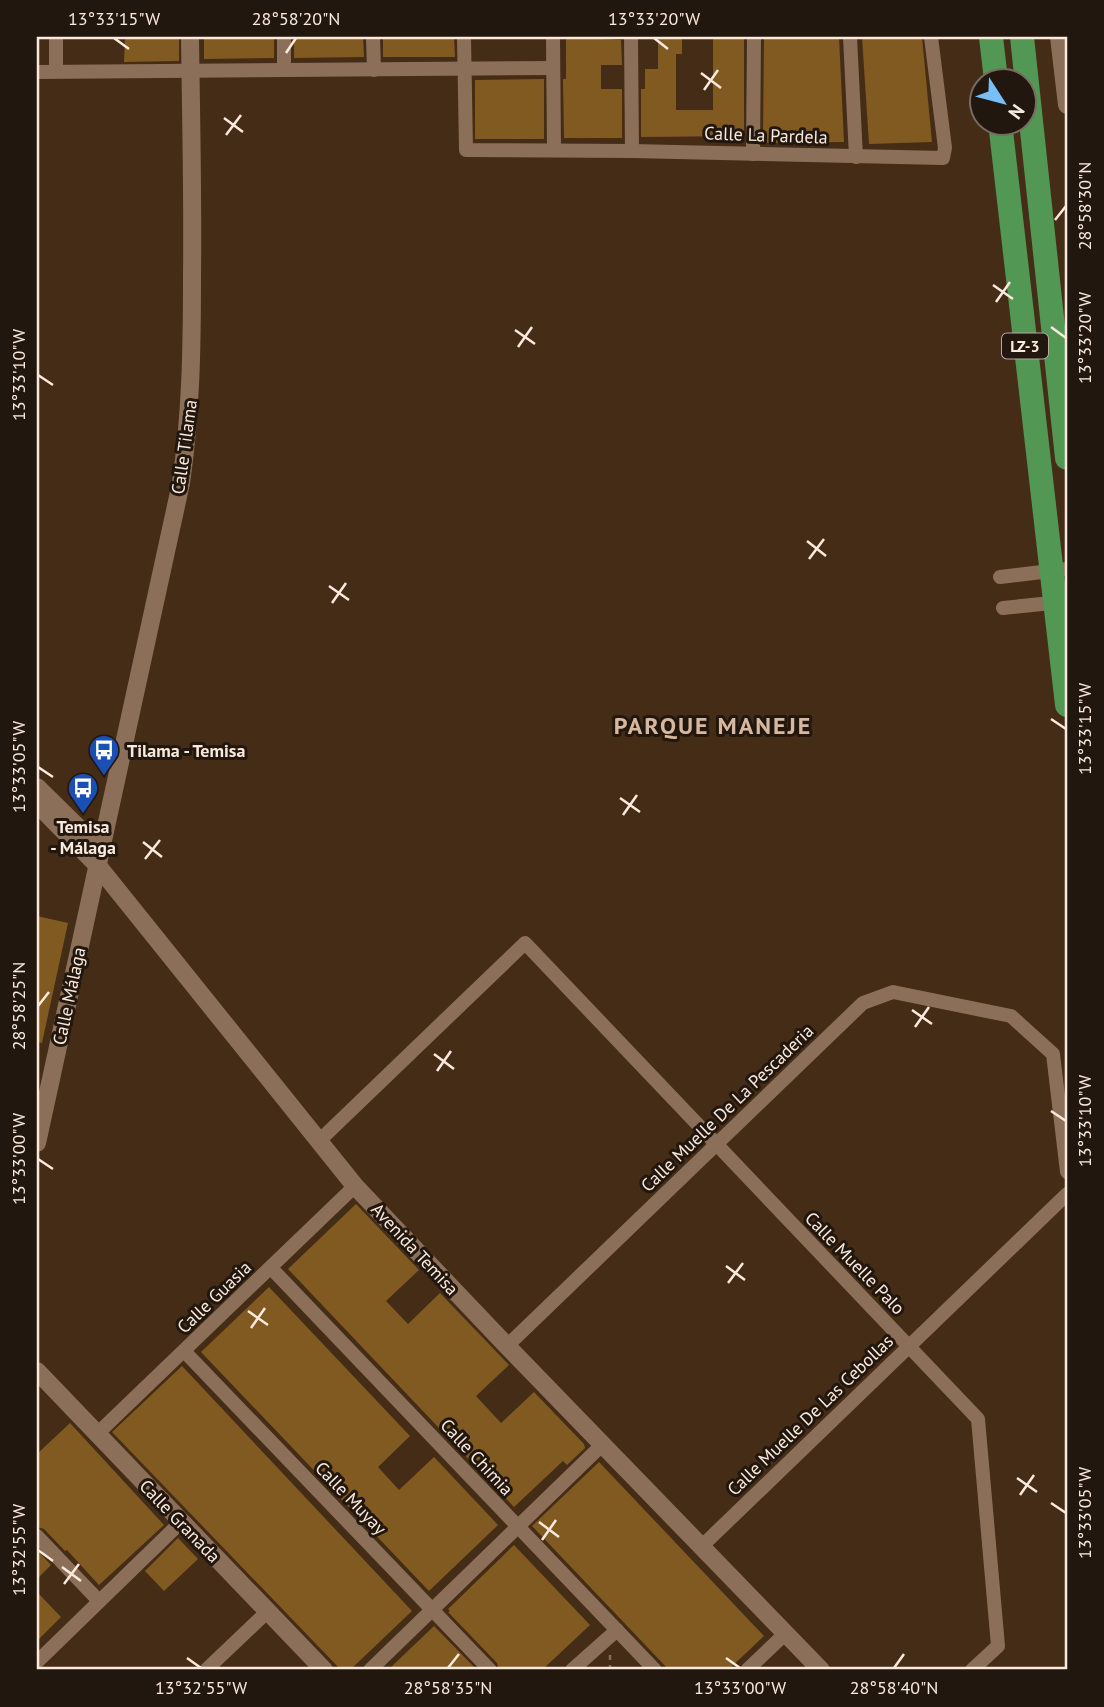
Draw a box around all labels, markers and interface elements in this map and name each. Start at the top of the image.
text: 13°33'15"W [68,7,160,30]
text: 28°58'20"N [252,7,340,30]
text: 13°33'20"W [608,7,700,30]
north arrow [968,66,1038,136]
text: N [1003,100,1030,124]
street label: Calle La Pardela [704,121,828,149]
text: 28°58'30"N [1073,162,1096,250]
text: 13°33'20"W [1073,292,1096,384]
text: 13°33'10"W [7,329,30,421]
road number: LZ-3 [1002,334,1048,358]
street label: Calle Tilama [166,398,202,496]
text: 13°33'15"W [1073,683,1096,775]
district label: PARQUE MANEJE [614,710,812,741]
text: 13°33'05"W [7,721,30,813]
bus stop icon: Tilama - Temisa [87,733,121,777]
place label: Tilama - Temisa [127,739,245,762]
bus stop icon: Temisa - Málaga [66,771,100,815]
place label: Temisa - Málaga [50,815,116,859]
street label: Calle Málaga [47,945,91,1047]
text: 28°58'25"N [7,962,30,1050]
street label: Calle Muelle De La Pescaderia [636,1019,818,1197]
text: 13°33'10"W [1073,1075,1096,1167]
text: 13°33'00"W [7,1113,30,1205]
street label: Avenida Temisa [366,1198,464,1300]
street label: Calle Muelle Palo [800,1207,910,1319]
street label: Calle Guasia [172,1256,256,1338]
street label: Calle Muelle De Las Cebollas [722,1330,898,1500]
street label: Calle Chimia [436,1414,518,1500]
street label: Calle Muyay [310,1457,392,1540]
text: 13°33'05"W [1073,1467,1096,1559]
street label: Calle Granada [135,1475,225,1567]
text: 13°32'55"W [7,1504,30,1596]
text: 13°32'55"W [155,1676,247,1699]
text: 28°58'35"N [404,1676,492,1699]
text: 13°33'00"W [694,1676,786,1699]
text: 28°58'40"N [850,1676,938,1699]

